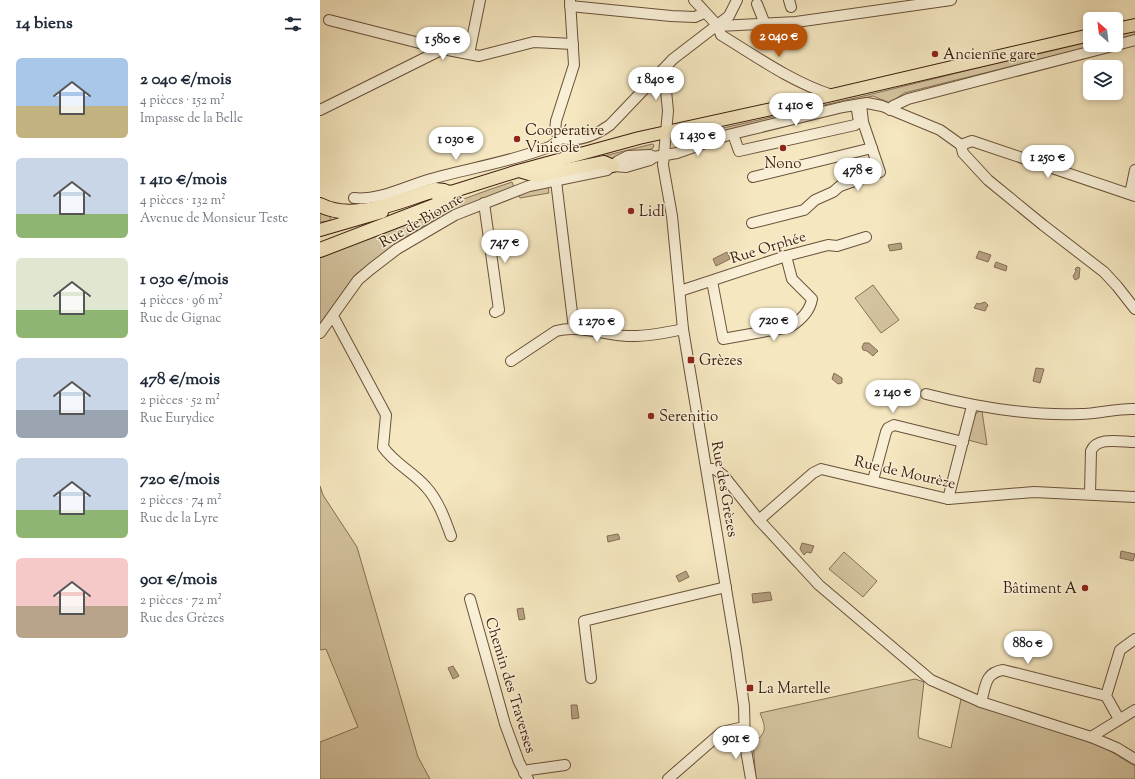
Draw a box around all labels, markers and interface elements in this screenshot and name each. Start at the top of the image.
text: 14 biens [16,12,73,36]
north arrow [1083,12,1123,52]
map controls [1083,12,1123,100]
icon: filters [282,13,304,35]
pin: 2 040 € [742,24,816,58]
pin: 1 580 € [406,27,480,61]
text: 2 040 € [759,28,799,46]
text: 1 580 € [425,31,461,49]
place label: Ancienne gare [943,45,1036,66]
marker: Ancienne gare [930,49,940,59]
button: layers [1083,60,1123,100]
pin: 1 840 € [619,67,693,101]
text: 2 040 €/mois [140,68,231,92]
text: 1 840 € [637,71,675,89]
icon: home [48,74,96,122]
text: 4 pièces · 152 m² [140,92,225,110]
pin: 1 410 € [759,93,833,127]
text: 1 410 € [778,97,814,115]
text: Impasse de la Belle [140,110,243,128]
place label: Coopérative Vinicole [525,121,604,159]
pin: 1 430 € [661,123,735,157]
pin: 1 030 € [419,127,493,161]
text: 1 430 € [680,127,716,145]
text: 1 030 € [438,131,474,149]
marker: Coopérative Vinicole [512,134,522,144]
marker: Nono [778,143,788,153]
pin: 1 250 € [1011,145,1085,179]
text: 1 250 € [1030,149,1066,167]
place label: Nono [765,154,801,175]
pin: 478 € [830,158,886,192]
text: 478 € [843,162,873,180]
text: 1 410 €/mois [140,168,227,192]
icon: home [48,174,96,222]
street label: Rue de Bionne [376,189,468,254]
text: 4 pièces · 132 m² [140,192,226,210]
place label: Lidl [639,202,665,223]
marker: Lidl [626,206,636,216]
text: Avenue de Monsieur Teste [140,210,288,228]
street label: Rue Orphée [728,227,809,270]
pin: 747 € [477,230,533,264]
text: 747 € [490,234,520,252]
text: 1 030 €/mois [140,268,228,292]
icon: home [48,274,96,322]
text: 4 pièces · 96 m² [140,292,223,310]
pin: 720 € [746,308,802,342]
pin: 1 270 € [560,309,634,343]
text: Rue de Gignac [140,310,221,328]
text: 720 € [759,312,789,330]
text: 1 270 € [578,313,616,331]
place label: Grèzes [699,351,743,372]
marker: Grèzes [686,355,696,365]
text: 478 €/mois [140,368,220,392]
icon: home [48,374,96,422]
pin: 2 140 € [856,380,930,414]
text: 2 140 € [874,384,912,402]
text: 2 pièces · 52 m² [140,392,220,410]
place label: Serenitio [659,407,718,428]
text: Rue Eurydice [140,410,215,428]
marker: Serenitio [646,411,656,421]
street label: Rue des Grèzes [705,440,742,539]
street label: Rue de Mourèze [852,452,957,495]
text: 720 €/mois [140,468,220,492]
icon: home [48,474,96,522]
text: 2 pièces · 74 m² [140,492,222,510]
text: Rue de la Lyre [140,510,219,528]
text: 901 €/mois [140,568,217,592]
icon: home [48,574,96,622]
place label: Bâtiment A [1003,579,1077,600]
marker: Bâtiment A [1080,583,1090,593]
text: 2 pièces · 72 m² [140,592,222,610]
text: Rue des Grèzes [140,610,224,628]
street label: Chemin des Traverses [479,615,540,756]
pin: 880 € [1000,631,1056,665]
text: 880 € [1013,635,1043,653]
place label: La Martelle [758,679,831,700]
marker: La Martelle [745,683,755,693]
pin: 901 € [708,726,764,760]
text: 901 € [722,730,750,748]

